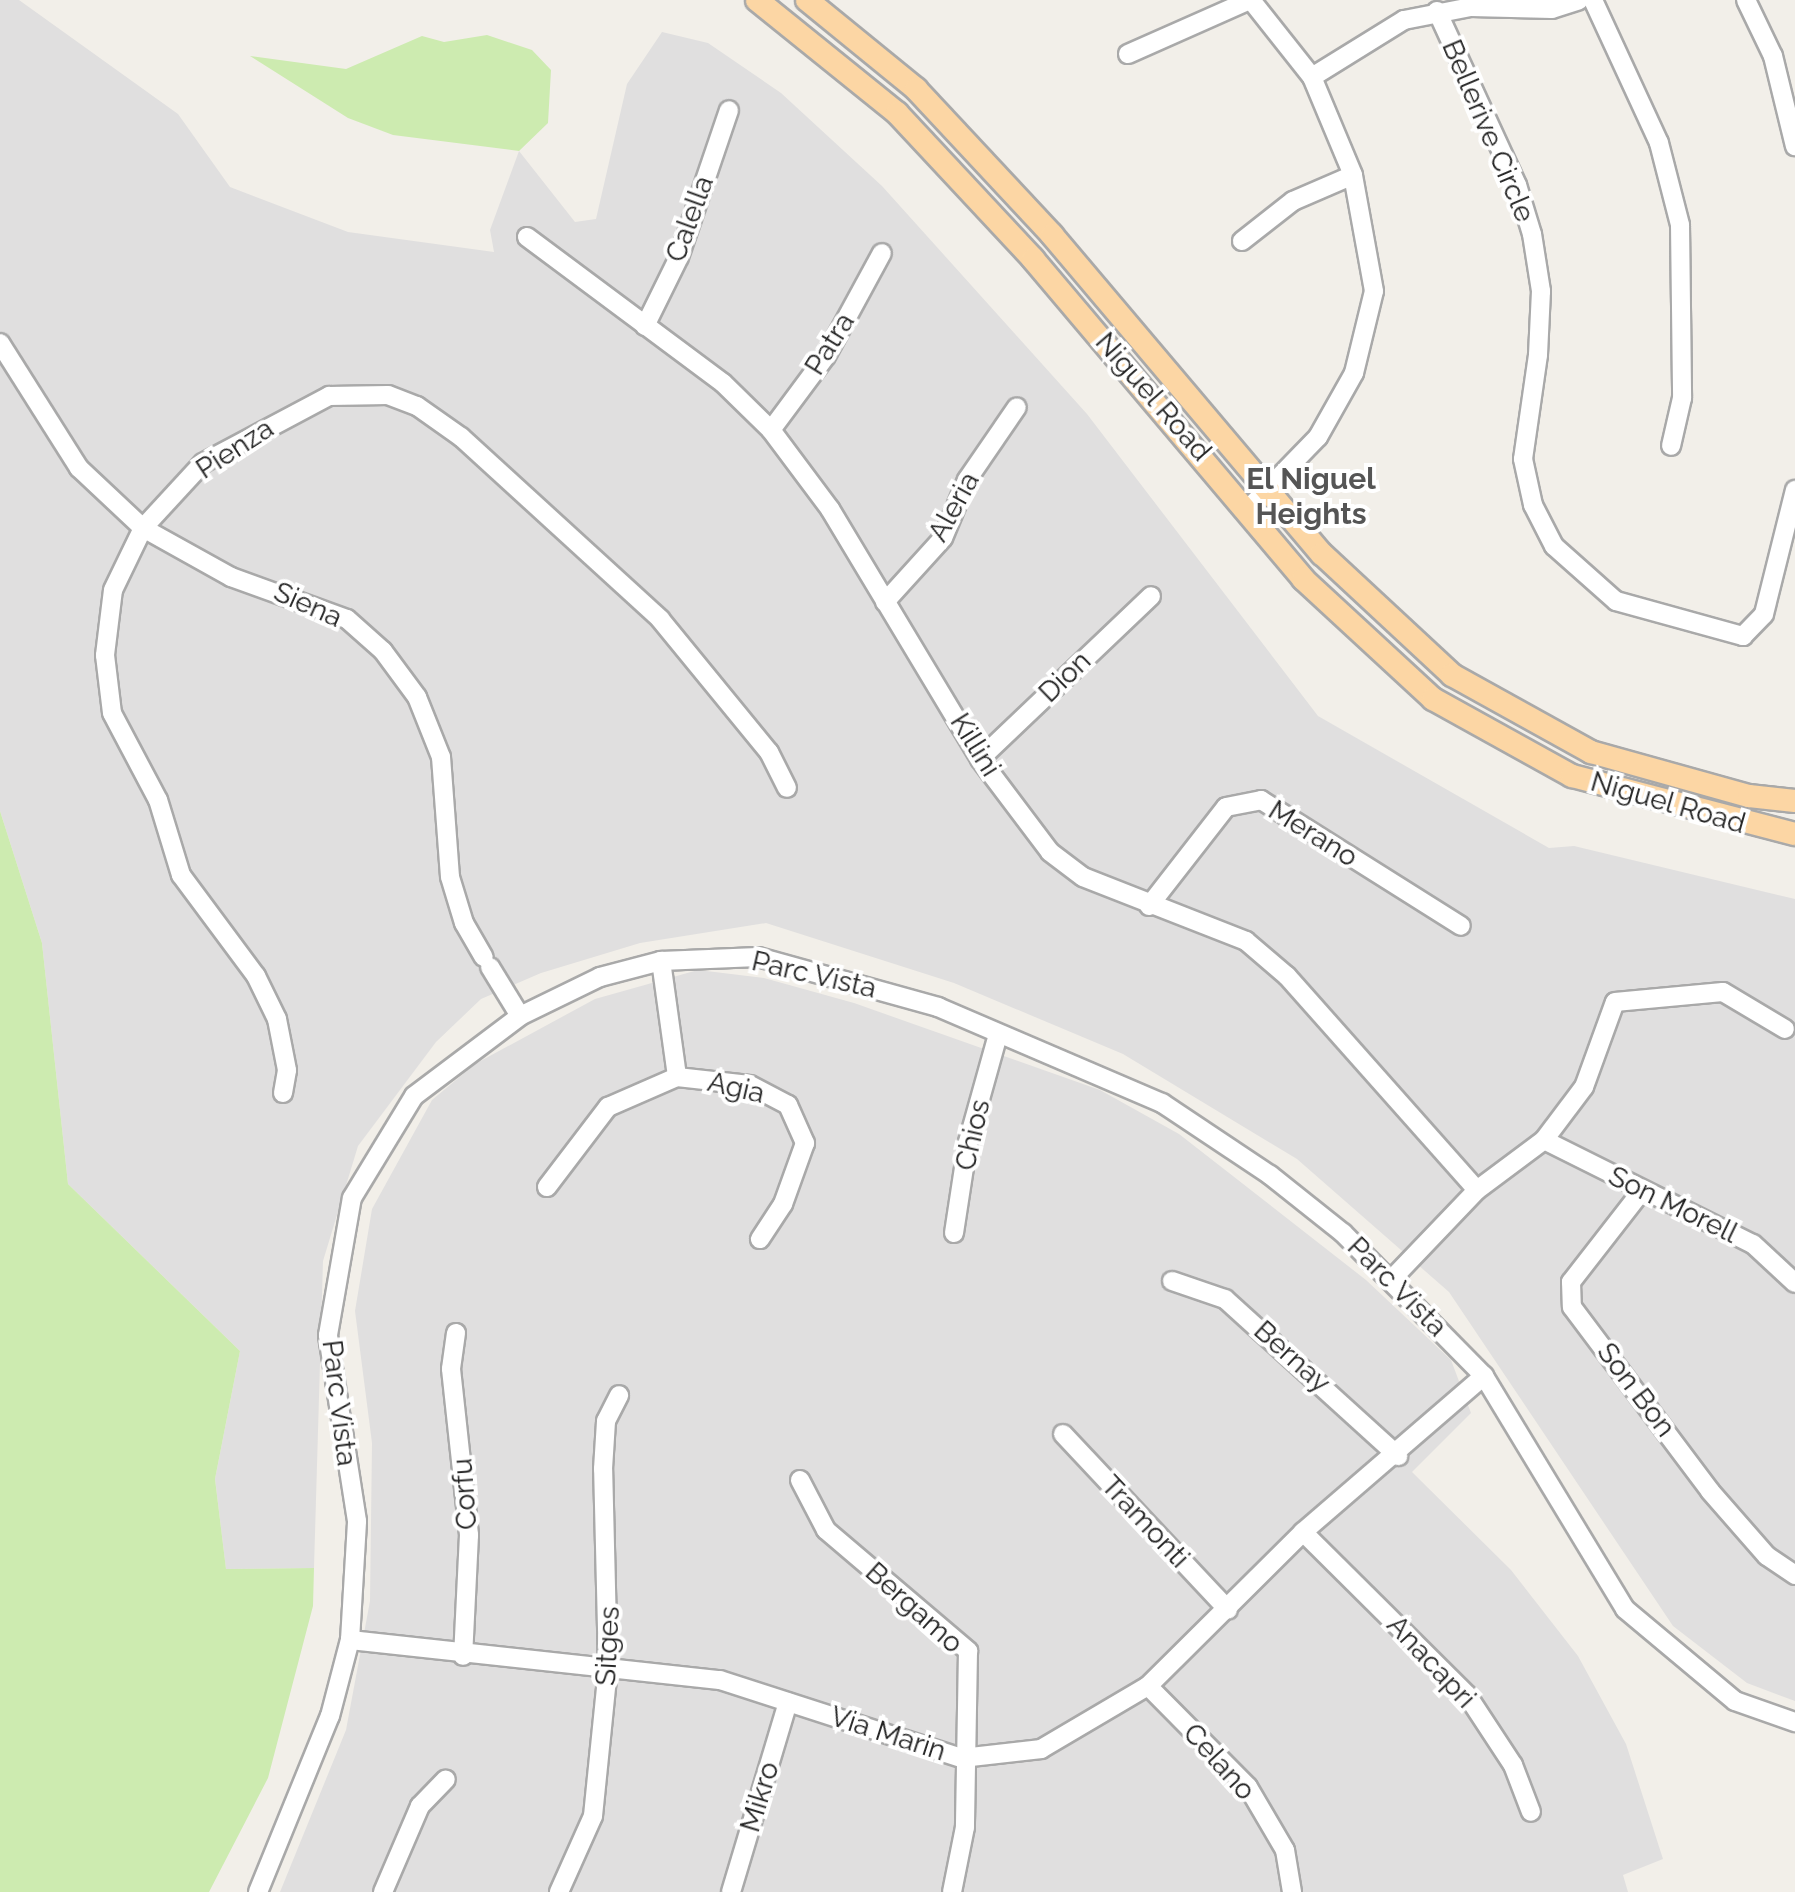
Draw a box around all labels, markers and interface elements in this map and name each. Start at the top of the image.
street label: Bellerive Circle [1434,35,1542,227]
street label: Calella [659,171,721,267]
street label: Patra [798,307,862,381]
street label: Niguel Road [1088,326,1218,468]
street label: Pienza [190,412,280,486]
district label: El Niguel Heights [1246,461,1376,532]
street label: Aleria [921,466,987,548]
street label: Siena [269,575,347,635]
street label: Dion [1032,644,1098,710]
street label: Killini [943,707,1007,783]
street label: Niguel Road [1586,765,1750,841]
street label: Merano [1262,794,1364,874]
street label: Parc Vista [748,944,880,1006]
street label: Agia [704,1065,768,1111]
street label: Chios [949,1096,997,1174]
street label: Son Morell [1603,1159,1743,1251]
street label: Parc Vista [1340,1230,1454,1344]
street label: Bernay [1247,1314,1337,1400]
street label: Son Bon [1590,1336,1682,1444]
street label: Parc Vista [315,1338,363,1468]
street label: Corfu [446,1457,484,1531]
street label: Tramonti [1094,1469,1196,1575]
street label: Bergamo [858,1556,970,1660]
street label: Sitges [589,1605,627,1687]
street label: Anacapri [1380,1609,1482,1715]
street label: Via Marin [826,1700,950,1768]
street label: Celano [1176,1717,1262,1807]
street label: Mikro [733,1758,787,1836]

